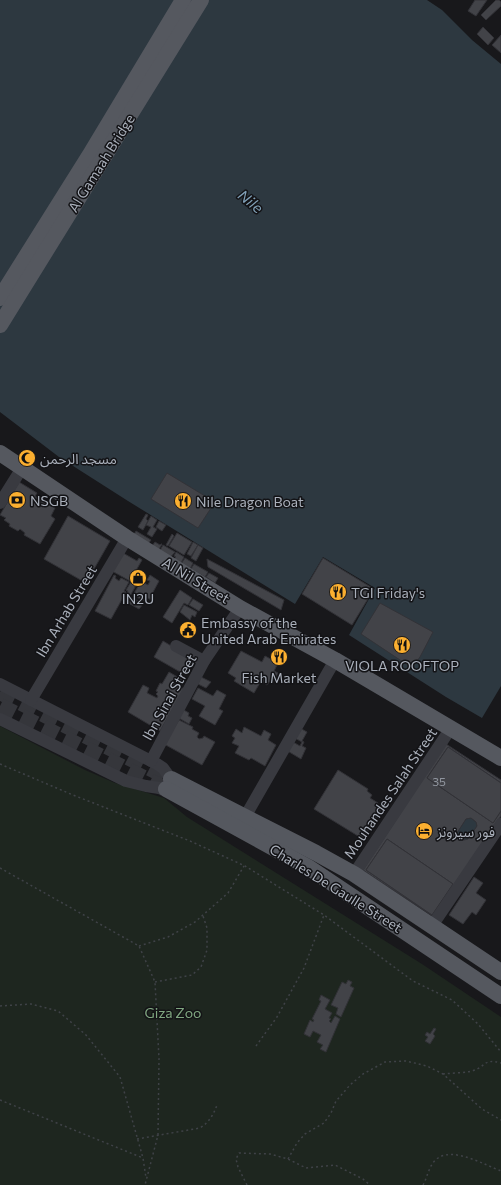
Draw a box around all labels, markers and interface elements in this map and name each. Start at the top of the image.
street label: Al Gamaah Bridge [64,111,138,215]
water label: Nile [235,186,267,217]
mosque icon: مسجد الرحمن [17,448,37,468]
place label: مسجد الرحمن [40,450,117,468]
bank icon: NSGB [7,490,27,510]
restaurant icon: Nile Dragon Boat [173,491,193,511]
place label: NSGB [30,492,68,509]
place label: Nile Dragon Boat [196,493,304,510]
street label: Al Nil Street [159,553,233,607]
street label: Ibn Arhab Street [32,562,100,660]
shop icon: IN2U [128,568,148,588]
restaurant icon: TGI Friday's [328,582,348,602]
place label: TGI Friday's [351,584,425,601]
place label: IN2U [122,590,154,607]
place label: Embassy of the United Arab Emirates [201,614,336,647]
public building icon: Embassy of the United Arab Emirates [178,620,198,640]
restaurant icon: VIOLA ROOFTOP [392,635,412,655]
restaurant icon: Fish Market [269,647,289,667]
street label: Ibn Sinai Street [138,651,200,743]
place label: VIOLA ROOFTOP [345,657,459,674]
place label: Fish Market [241,669,317,686]
street label: Mouhandes Salah Street [340,724,440,862]
house number: 35 [432,774,446,788]
hotel icon: فور سيزونز [414,821,434,841]
place label: فور سيزونز [436,823,495,841]
street label: Charles De Gaulle Street [267,840,406,936]
park label: Giza Zoo [145,1004,201,1021]

